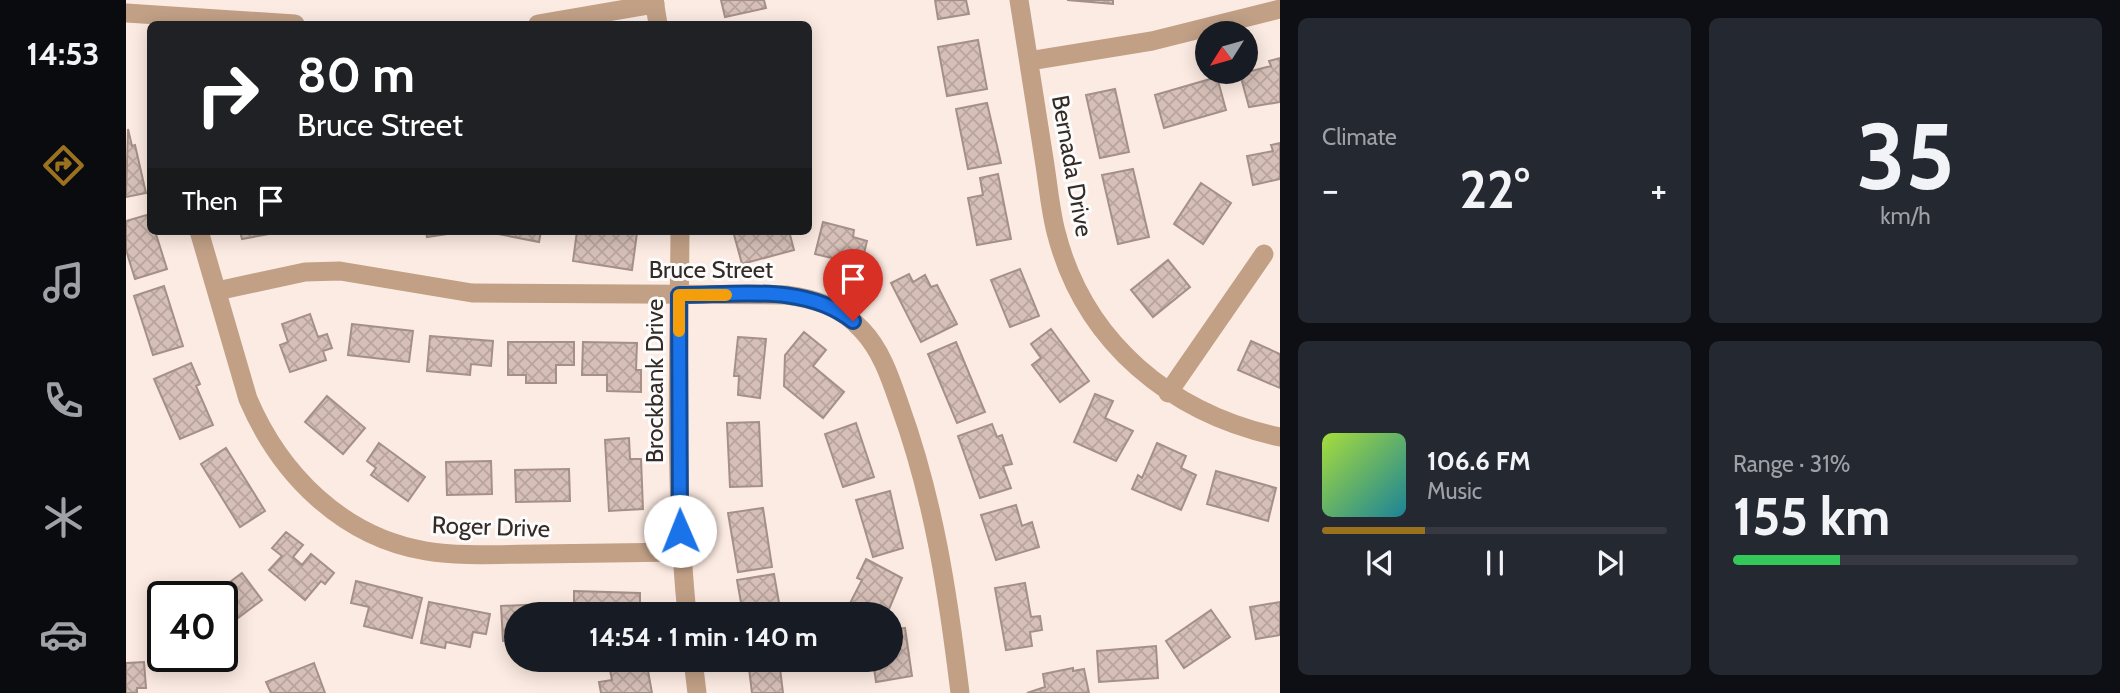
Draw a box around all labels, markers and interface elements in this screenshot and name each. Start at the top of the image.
north arrow [1195,21,1258,84]
map controls [1195,21,1258,84]
text: 14:53 [26,34,100,73]
text: 80 m [297,45,415,104]
icon: right [182,49,273,140]
street label: Bernada Drive [1046,93,1099,239]
text: 35 [1857,101,1954,212]
text: Bruce Street [297,105,463,144]
text: Climate [1322,123,1397,151]
icon: directions [39,141,88,190]
text: 22° [1459,158,1530,221]
text: − [1322,166,1339,213]
text: + [1650,166,1667,213]
icon: arrive [252,182,290,220]
text: Then [182,185,238,217]
text: km/h [1880,202,1931,230]
pin [823,249,883,321]
street label: Bruce Street [649,255,773,284]
icon: music [39,258,88,307]
icon: arrive [834,260,872,298]
street label: Brockbank Drive [640,299,669,463]
icon: phone [39,376,88,425]
text: 106.6 FM [1427,445,1531,477]
text: Range · 31% [1733,450,1850,478]
text: Music [1427,477,1482,505]
text: 155 km [1733,485,1890,548]
icon: climate [39,493,88,542]
position arrow [643,494,717,568]
street label: Roger Drive [431,510,551,543]
icon: previous [1361,544,1399,582]
icon: pause [1476,544,1514,582]
icon: next [1591,544,1629,582]
speed limit sign: 40 [147,581,238,672]
icon: car [39,610,88,659]
text: 14:54 · 1 min · 140 m [589,621,818,653]

